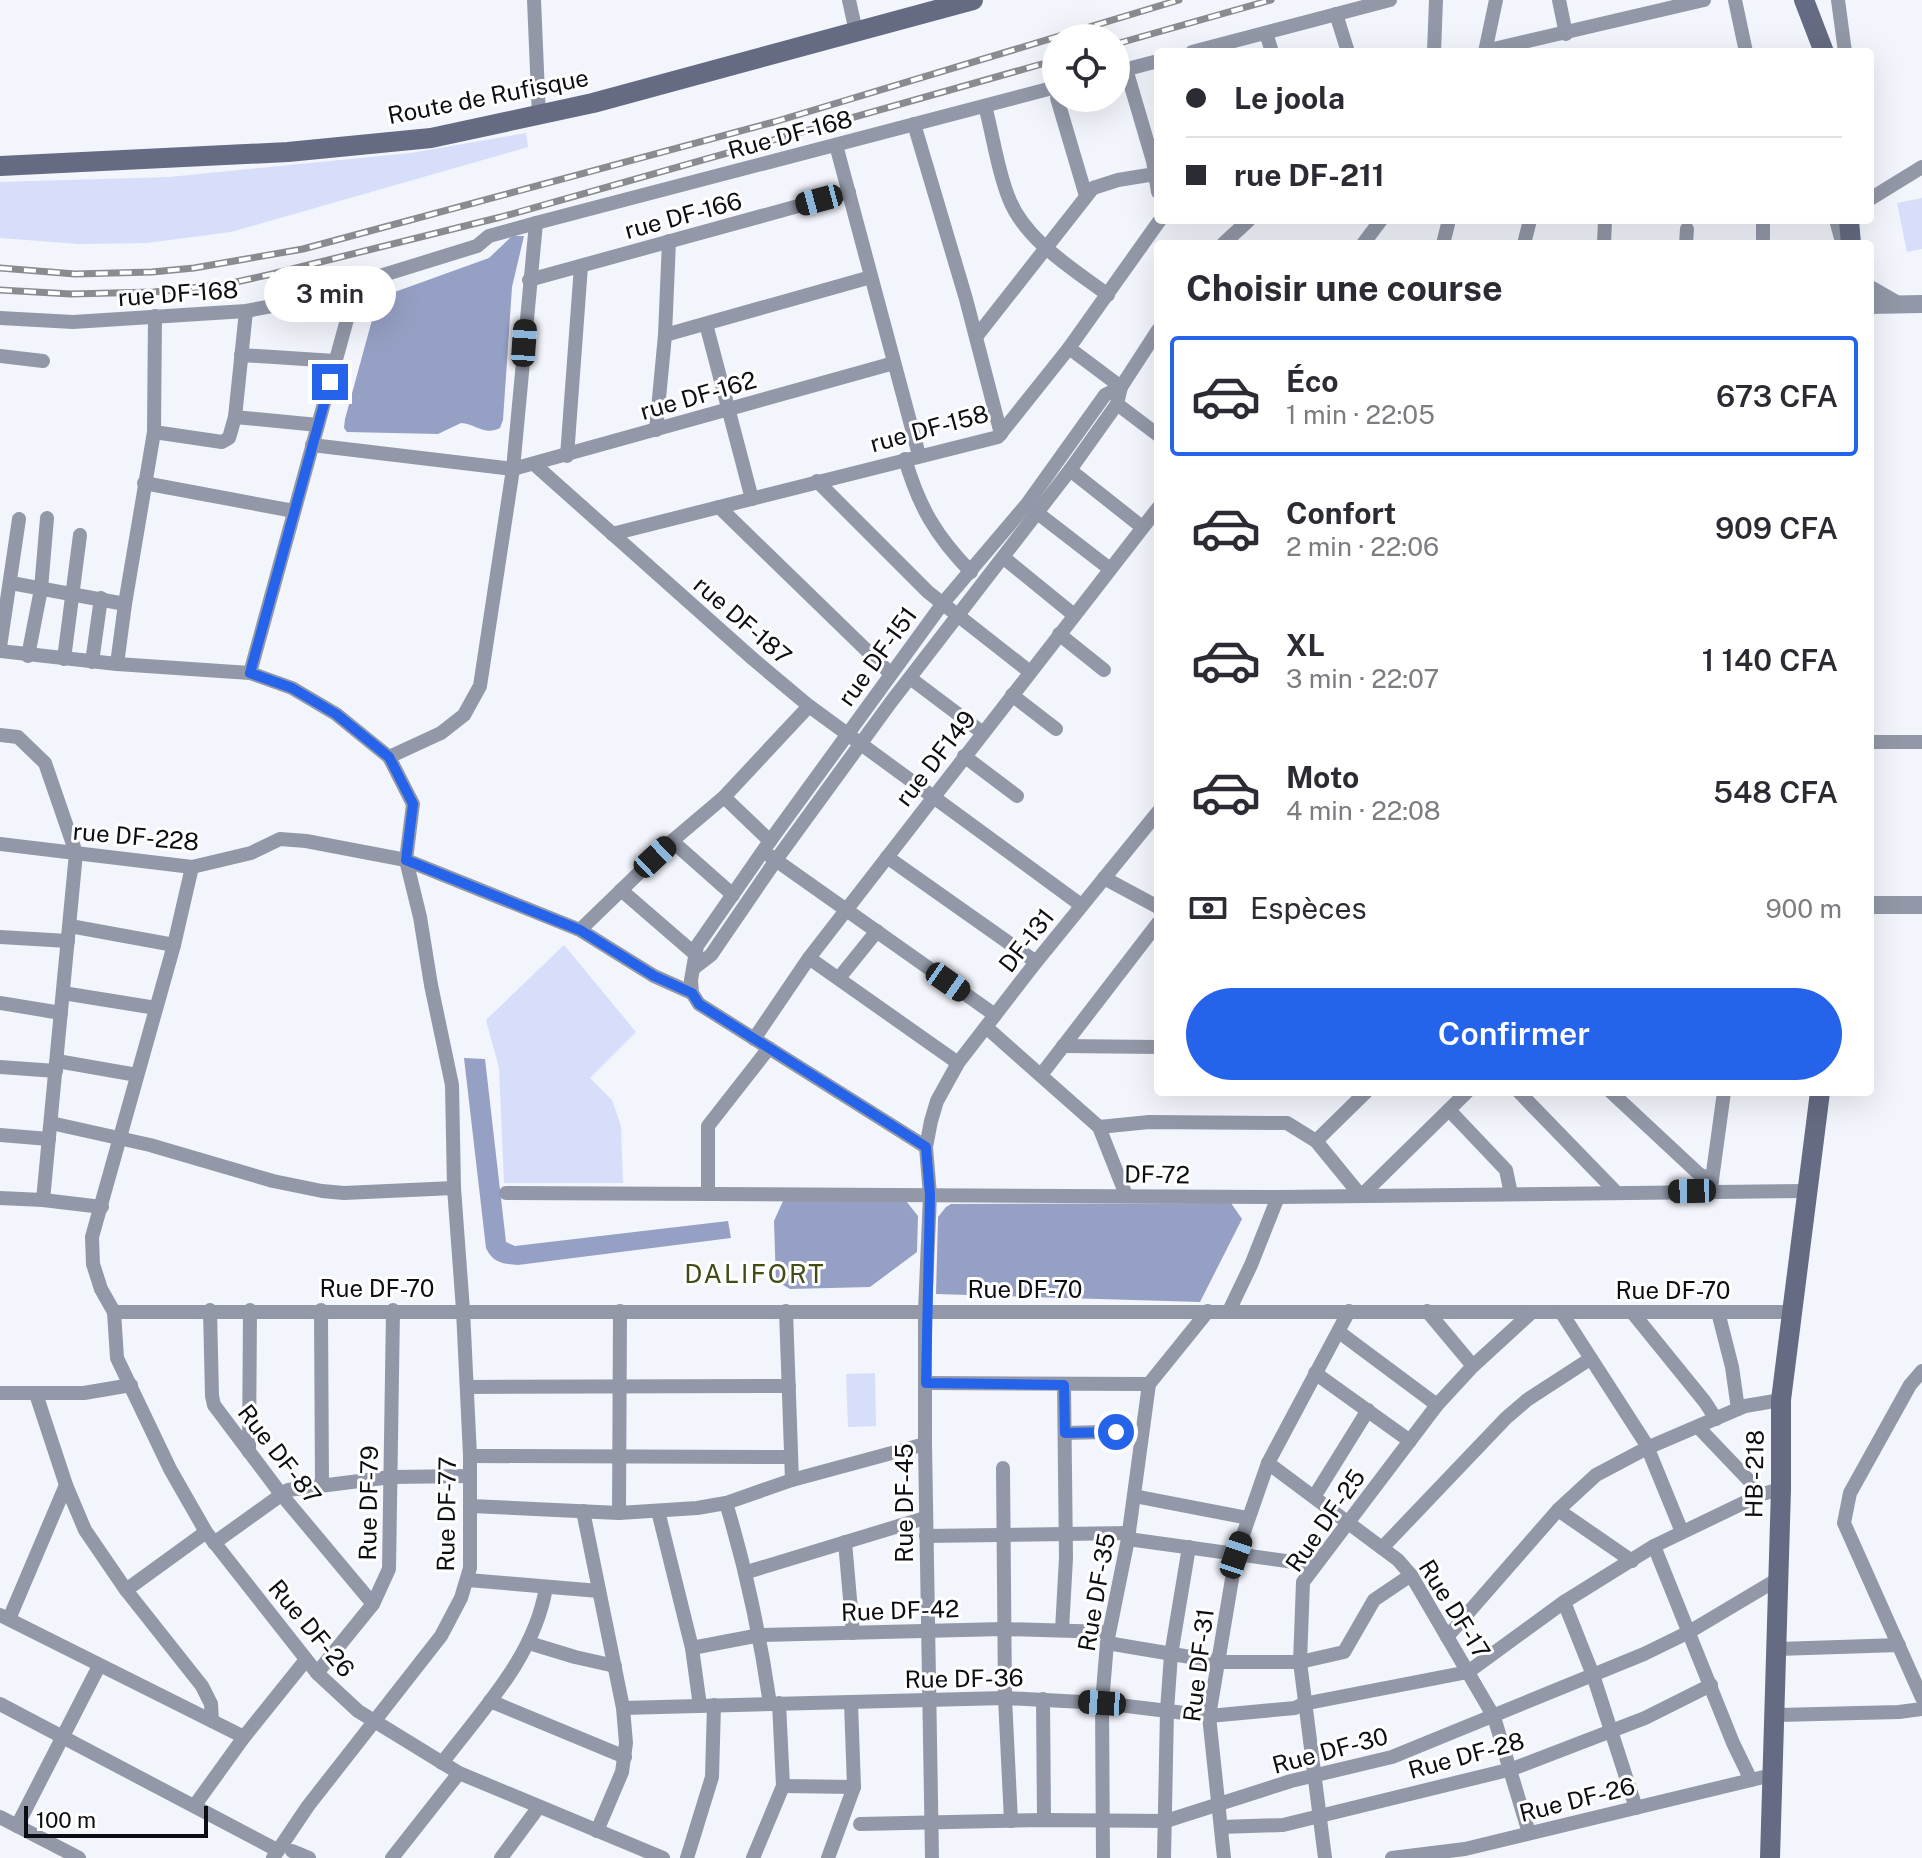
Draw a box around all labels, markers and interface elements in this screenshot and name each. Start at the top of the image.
map controls [1042,24,1130,112]
button: locate [1042,24,1130,112]
street label: Route de Rufisque [385,63,591,129]
text: Le joola [1234,80,1345,116]
street label: Rue DF-168 [725,104,855,164]
text: rue DF-211 [1234,157,1385,193]
car [793,182,845,218]
street label: rue DF-166 [621,186,745,244]
callout: 3 min [264,266,396,322]
text: Choisir une course [1186,267,1503,309]
street label: rue DF-168 [117,275,239,311]
text: 3 min [296,278,364,309]
car [510,318,538,368]
icon: car [1190,360,1262,432]
text: Éco [1286,363,1339,399]
route end [312,364,348,400]
street label: rue DF-162 [637,365,759,425]
text: 673 CFA [1716,378,1838,414]
street label: rue DF-158 [867,399,991,457]
text: 1 min · 22:05 [1286,399,1435,430]
icon: car [1190,492,1262,564]
text: Confort [1286,495,1396,531]
text: 909 CFA [1715,510,1838,546]
text: 2 min · 22:06 [1286,531,1439,562]
street label: rue DF-187 [689,570,797,670]
street label: rue DF-151 [832,601,922,711]
icon: car [1190,624,1262,696]
text: XL [1286,627,1325,663]
text: 1 140 CFA [1702,642,1838,678]
text: 3 min · 22:07 [1286,663,1439,694]
street label: rue DF149 [889,705,981,811]
icon: car [1190,756,1262,828]
text: Moto [1286,759,1359,795]
text: 548 CFA [1713,774,1838,810]
text: 4 min · 22:08 [1286,795,1441,826]
street label: rue DF-228 [72,817,200,855]
car [629,832,681,882]
icon: cash [1186,886,1230,930]
text: Espèces [1250,890,1367,926]
text: 900 m [1765,893,1842,924]
street label: DF-131 [993,903,1059,977]
car [921,958,975,1006]
button: Confirmer [1186,988,1842,1080]
street label: DF-72 [1124,1159,1190,1189]
car [1668,1179,1716,1203]
district label: DALIFORT [684,1258,826,1289]
street label: Rue DF-70 [320,1274,434,1302]
street label: Rue DF-70 [968,1275,1082,1303]
street label: Rue DF-70 [1616,1276,1730,1304]
street label: Rue DF-87 [232,1399,328,1509]
route start [1098,1414,1134,1450]
street label: HB - 218 [1739,1430,1769,1518]
street label: Rue DF-45 [890,1443,918,1563]
street label: Rue DF-79 [353,1445,383,1561]
street label: Rue DF-77 [431,1456,461,1572]
street label: Rue DF-25 [1279,1463,1371,1577]
car [1217,1528,1255,1582]
street label: Rue DF-35 [1072,1531,1120,1653]
street label: Rue DF-17 [1414,1554,1496,1664]
street label: Rue DF-26 [263,1574,361,1682]
street label: Rue DF-42 [840,1594,960,1626]
street label: Rue DF-31 [1177,1607,1219,1723]
street label: Rue DF-36 [904,1663,1024,1693]
car [1077,1689,1127,1717]
street label: Rue DF-30 [1269,1721,1391,1779]
street label: Rue DF-28 [1405,1726,1527,1784]
street label: Rue DF-26 [1516,1771,1638,1827]
scale bar [24,1802,208,1838]
text: 100 m [36,1807,96,1833]

